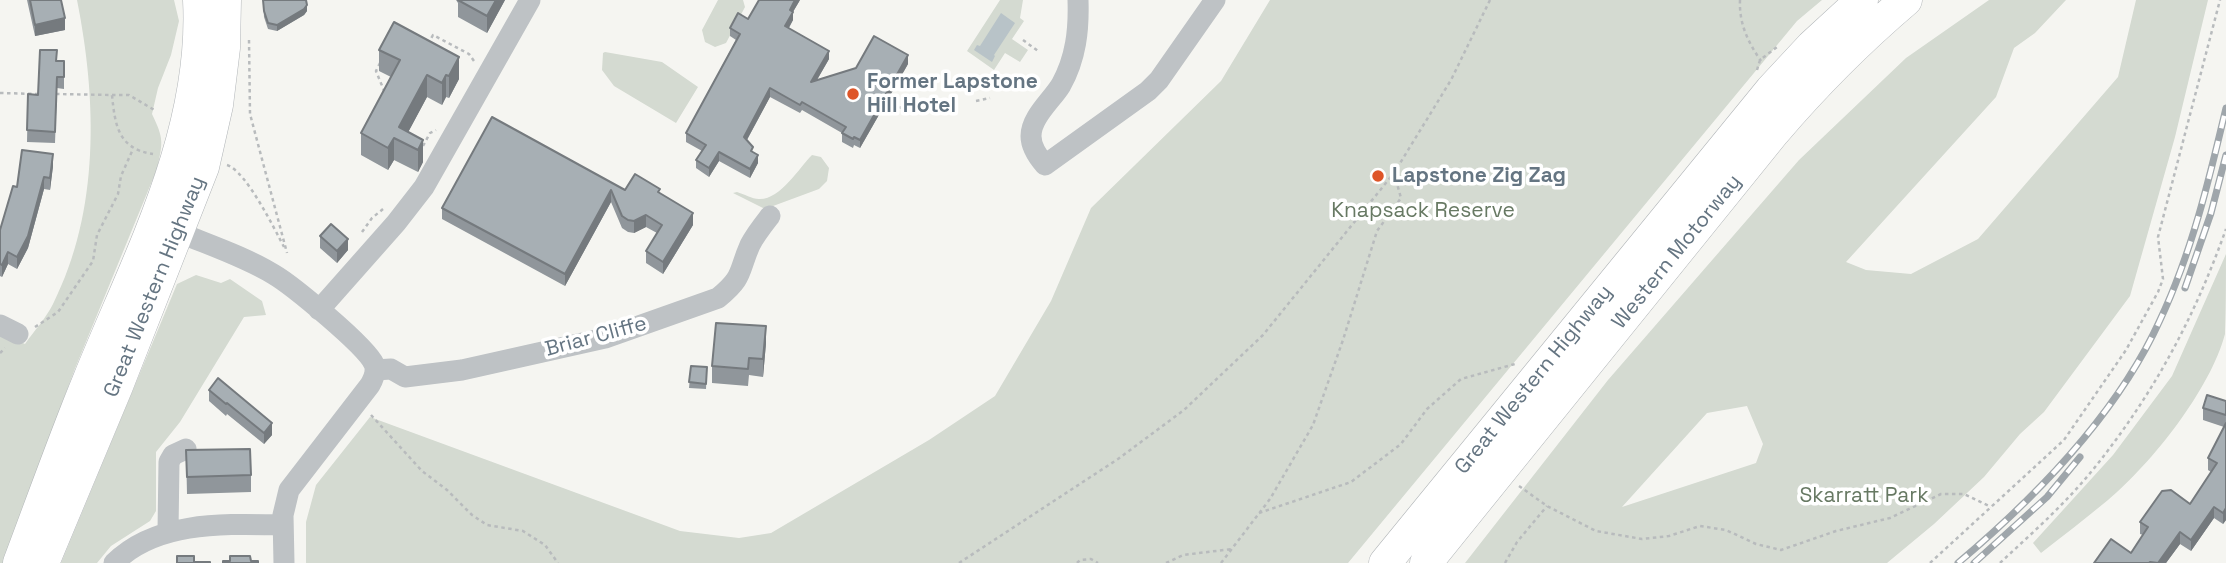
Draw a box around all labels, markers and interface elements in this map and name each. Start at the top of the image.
place label: Former Lapstone Hill Hotel [867,69,1038,119]
marker: Former Lapstone Hill Hotel [845,86,861,102]
place label: Lapstone Zig Zag [1392,163,1566,189]
marker: Lapstone Zig Zag [1370,168,1386,184]
street label: Western Motorway [1607,170,1747,334]
street label: Great Western Highway [99,173,211,401]
park label: Knapsack Reserve [1331,198,1515,224]
street label: Great Western Highway [1450,280,1618,480]
street label: Briar Cliffe [542,311,650,363]
park label: Skarratt Park [1799,483,1929,509]

